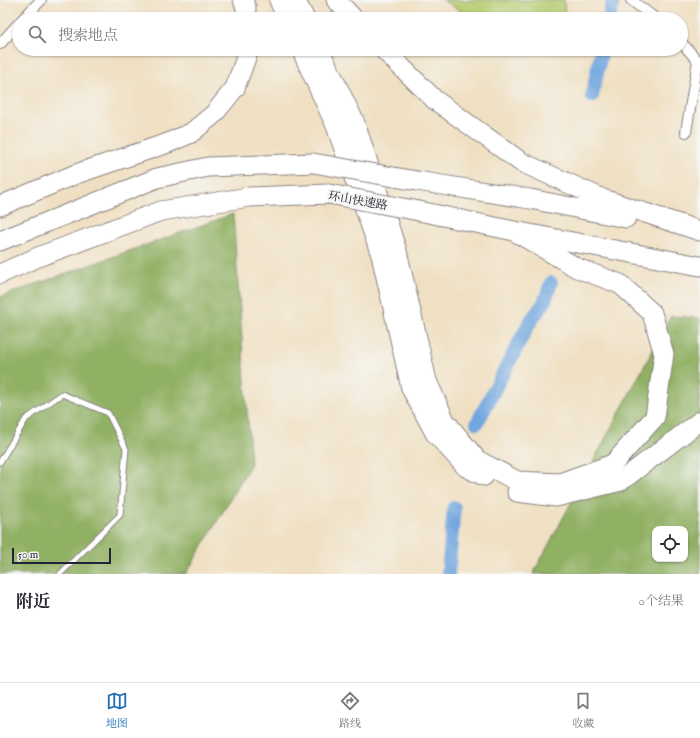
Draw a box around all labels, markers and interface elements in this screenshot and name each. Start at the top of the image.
search box [12,12,688,56]
icon: search [26,23,48,45]
text: 搜索地点 [58,26,118,45]
street label: 环山快速路 [327,188,389,214]
map controls [652,526,688,562]
button: locate [652,526,688,562]
scale bar [12,546,111,565]
text: 50 m [18,548,38,562]
text: 附近 [16,592,50,613]
text: 0个结果 [639,593,684,610]
tab: 地图 [106,690,128,731]
tab: 路线 [339,690,361,731]
tab: 收藏 [572,690,594,731]

